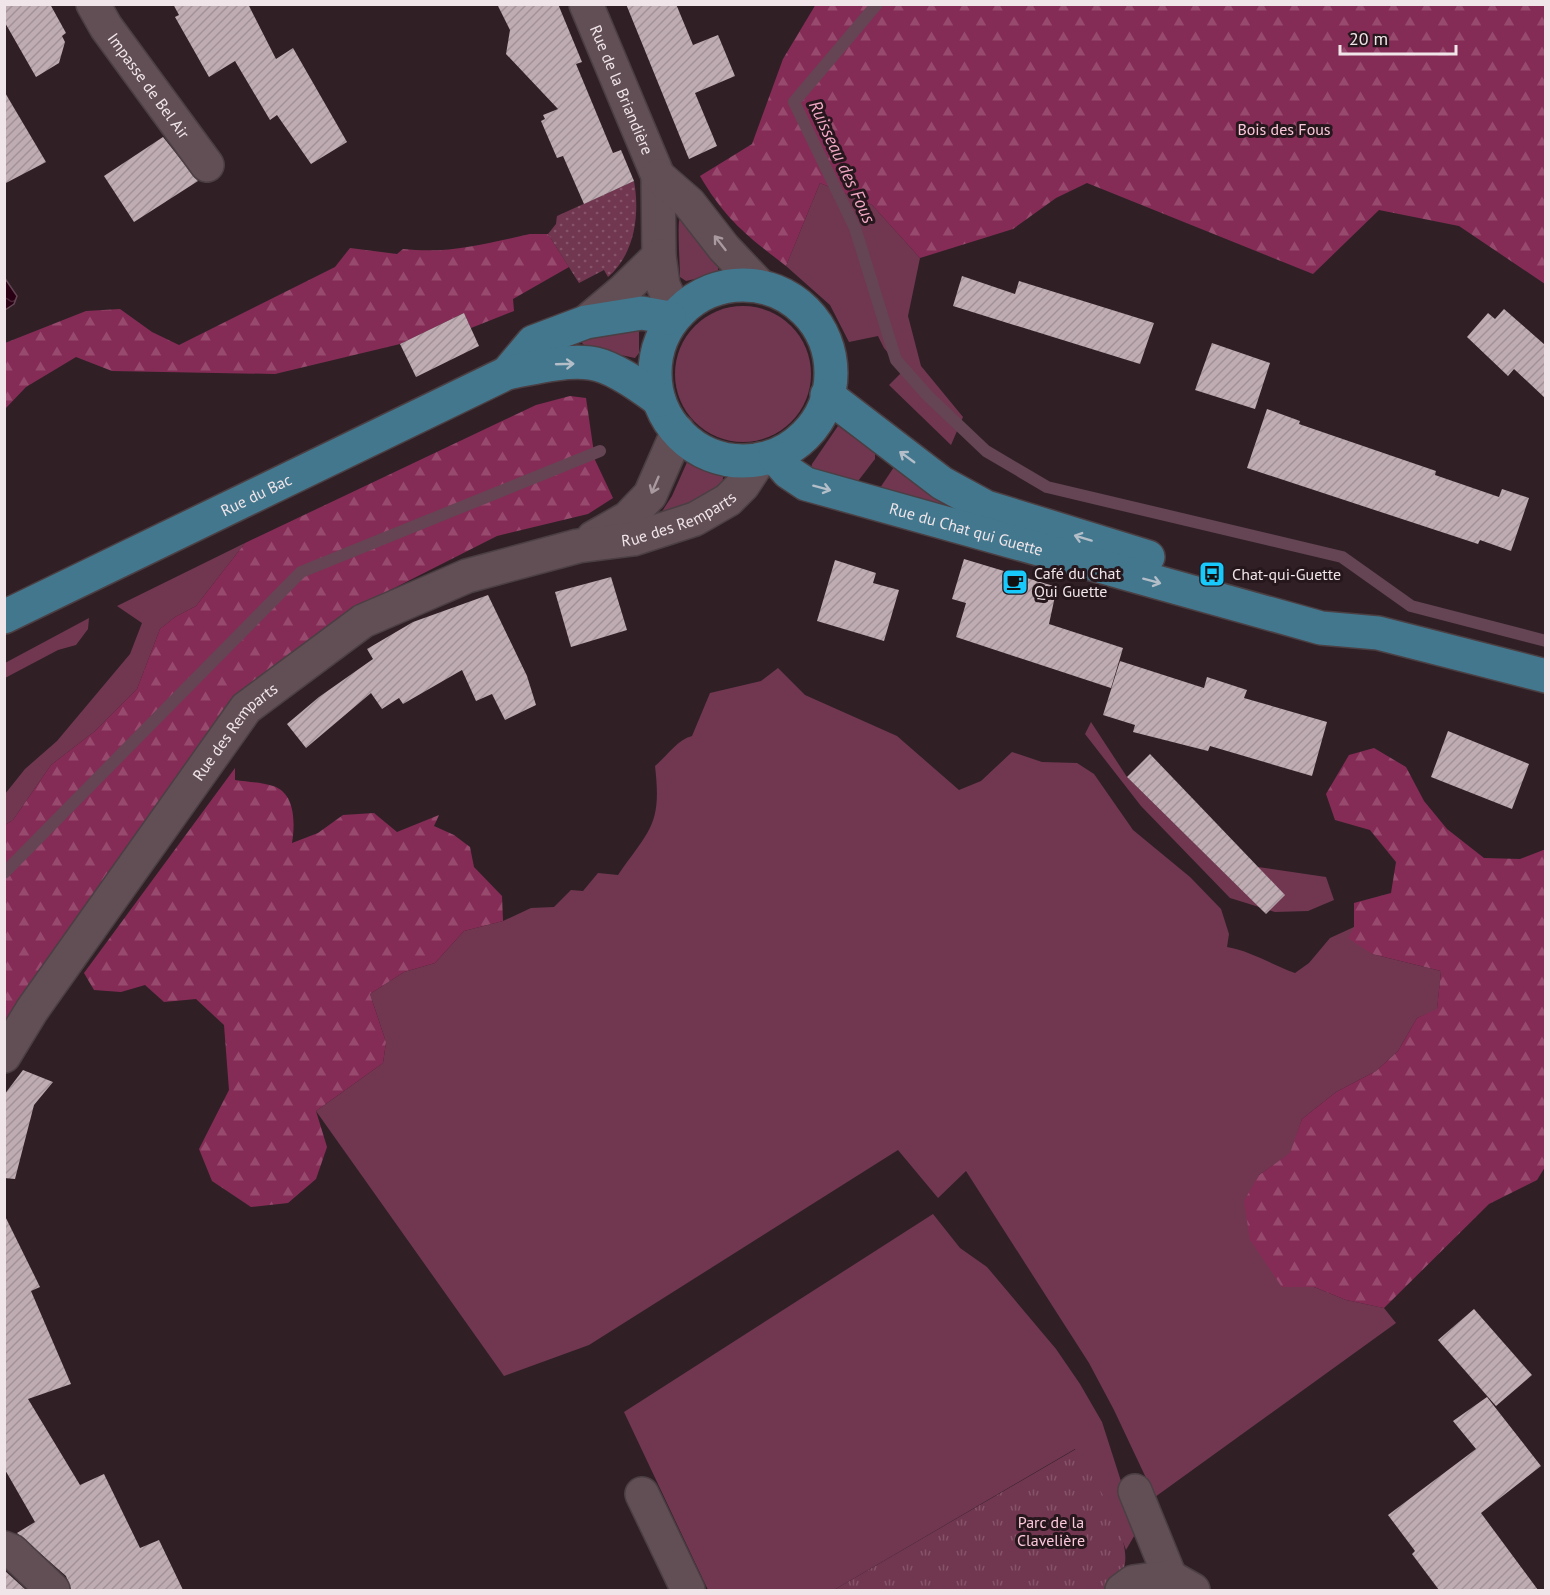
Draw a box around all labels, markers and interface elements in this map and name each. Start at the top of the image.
scale bar [1340,18,1456,56]
street label: Rue de la Briandière [586,22,658,158]
text: 20 m [1349,27,1388,50]
street label: Impasse de Bel Air [104,29,195,143]
water label: Ruisseau des Fous [804,97,881,228]
park label: Bois des Fous [1237,119,1331,139]
one-way arrow [714,235,727,251]
one-way arrow [554,358,574,369]
one-way arrow [899,451,915,463]
street label: Rue du Bac [217,469,295,520]
one-way arrow [649,475,660,494]
one-way arrow [813,483,832,495]
street label: Rue des Remparts [620,487,741,550]
street label: Rue du Chat qui Guette [887,498,1045,560]
one-way arrow [1073,532,1092,543]
bus stop icon: Chat-qui-Guette [1197,559,1227,589]
place label: Café du Chat Qui Guette [1034,563,1121,601]
place label: Chat-qui-Guette [1232,564,1341,584]
cafe icon: Café du Chat Qui Guette [1000,567,1030,597]
one-way arrow [1142,576,1161,587]
street label: Rue des Remparts [188,678,281,784]
park label: Parc de la Clavelière [1017,1512,1085,1550]

